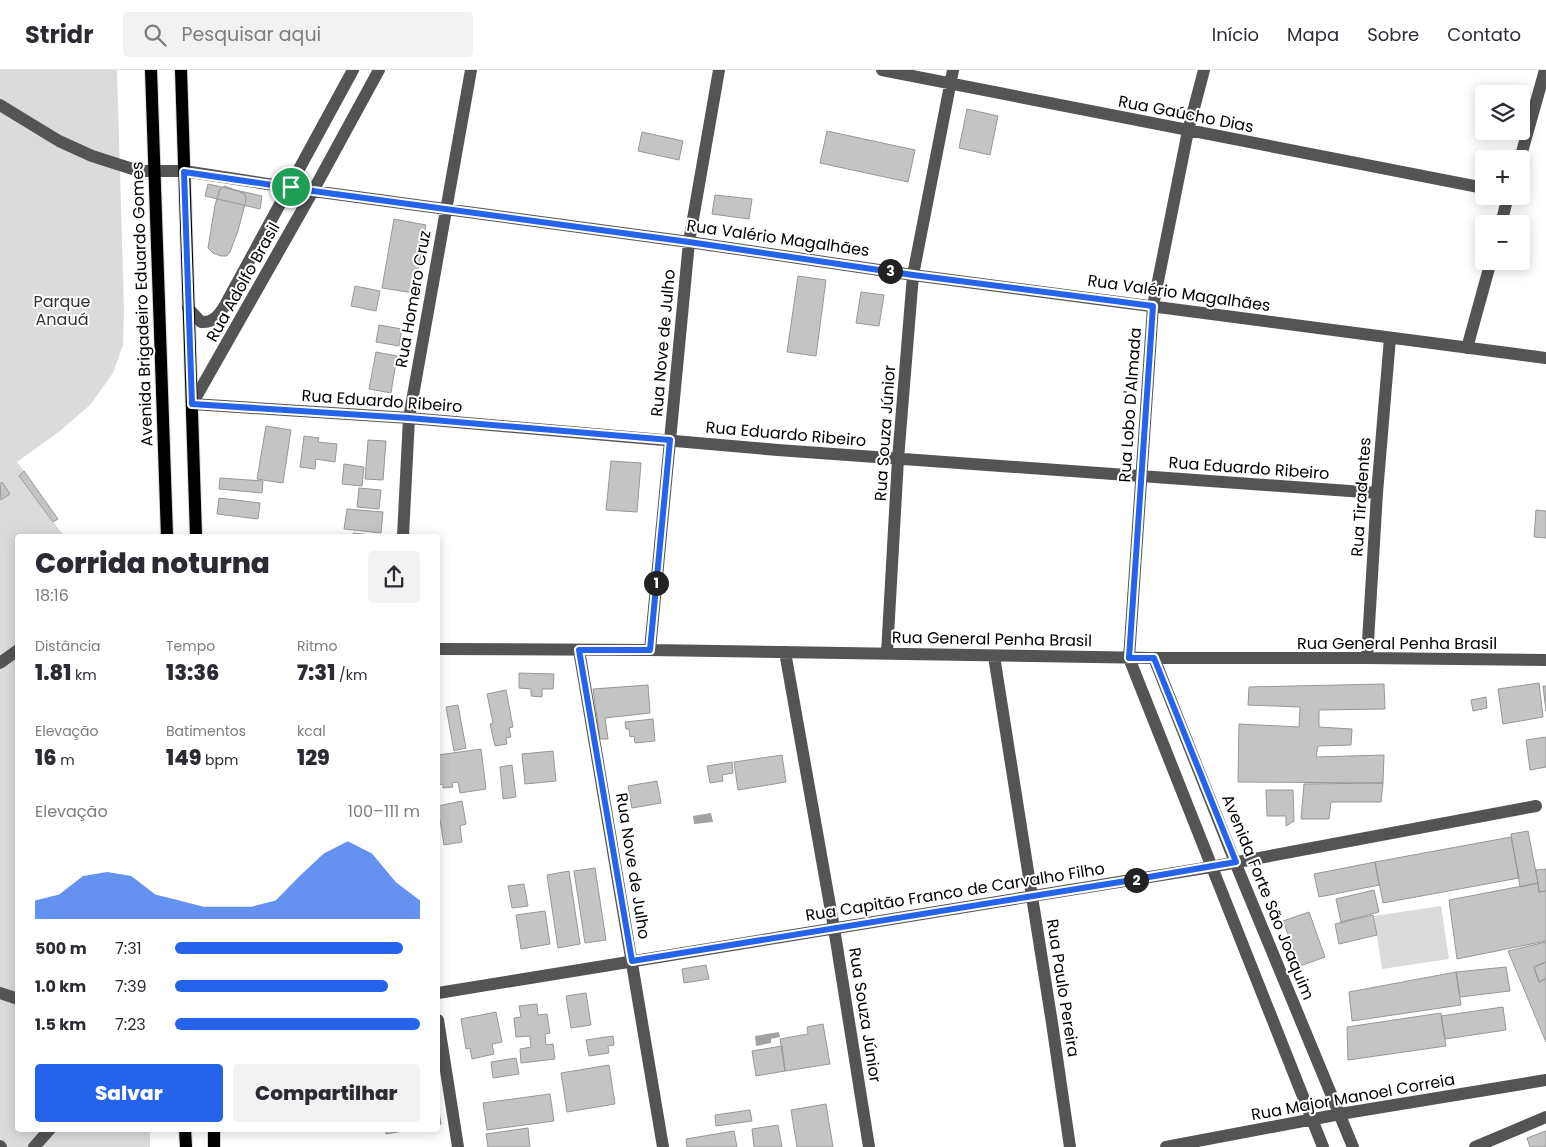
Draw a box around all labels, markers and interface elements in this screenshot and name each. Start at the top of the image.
search box [123,12,473,57]
text: Stridr [25,18,93,51]
icon: search [141,21,169,49]
text: Pesquisar aqui [181,21,321,48]
text: Início [1212,22,1259,47]
text: Mapa [1287,22,1339,47]
text: Sobre [1367,22,1419,47]
text: Contato [1447,22,1521,47]
map controls [1475,85,1530,270]
button: layers [1475,85,1530,140]
street label: Rua Gaúcho Dias [1116,90,1256,138]
button: + [1475,150,1530,205]
street label: Avenida Brigadeiro Eduardo Gomes [126,161,158,447]
pin [270,166,312,208]
icon: arrive [277,173,305,201]
street label: Rua Valério Magalhães [685,214,871,262]
button: − [1475,215,1530,270]
street label: Rua Adolfo Brasil [201,218,285,346]
street label: Rua Homero Cruz [390,229,436,369]
pin: 3 [878,258,902,284]
text: 3 [886,261,895,281]
street label: Rua Nove de Julho [645,268,681,418]
street label: Rua Valério Magalhães [1086,269,1272,317]
park label: Parque Anauá [33,290,91,331]
street label: Rua Lobo D'Almada [1113,327,1147,483]
street label: Rua Souza Júnior [869,364,901,502]
street label: Rua Eduardo Ribeiro [301,384,463,418]
street label: Rua Eduardo Ribeiro [705,416,867,452]
street label: Rua Tiradentes [1345,437,1377,557]
street label: Rua Eduardo Ribeiro [1168,451,1330,485]
text: Corrida noturna [35,544,270,583]
button: share [368,551,420,603]
pin: 1 [644,570,668,596]
text: 1 [654,573,659,593]
text: 18:16 [35,584,69,607]
street label: Rua General Penha Brasil [892,626,1092,652]
street label: Rua General Penha Brasil [1297,632,1497,655]
text: Distância [35,636,101,656]
text: Tempo [166,636,215,656]
text: Ritmo [297,636,337,656]
text: 1.81 [35,658,71,687]
text: 13:36 [166,658,219,687]
text: 7:31 [297,658,335,687]
text: km [71,665,97,685]
text: /km [335,665,367,685]
text: Elevação [35,721,99,741]
text: Batimentos [166,721,246,741]
text: kcal [297,721,326,741]
text: 16 [35,743,56,772]
text: 149 [166,743,201,772]
text: 129 [297,743,330,772]
text: m [56,750,75,770]
text: bpm [201,750,238,770]
street label: Rua Nove de Julho [610,791,656,941]
street label: Avenida Forte São Joaquim [1216,791,1320,1003]
text: Elevação [35,800,108,823]
text: 100–111 m [348,800,420,823]
street label: Rua Capitão Franco de Carvalho Filho [804,857,1106,927]
pin: 2 [1124,868,1148,892]
text: 2 [1133,870,1141,890]
street label: Rua Paulo Pereira [1041,917,1085,1059]
text: 500 m [35,937,87,960]
text: 7:31 [115,937,142,960]
street label: Rua Souza Júnior [843,946,887,1084]
text: 1.0 km [35,975,86,998]
text: 7:39 [115,975,147,998]
text: 1.5 km [35,1013,86,1036]
text: 7:23 [115,1013,146,1036]
button: Salvar [35,1064,223,1122]
button: Compartilhar [233,1064,420,1122]
street label: Rua Major Manoel Correia [1249,1068,1457,1126]

